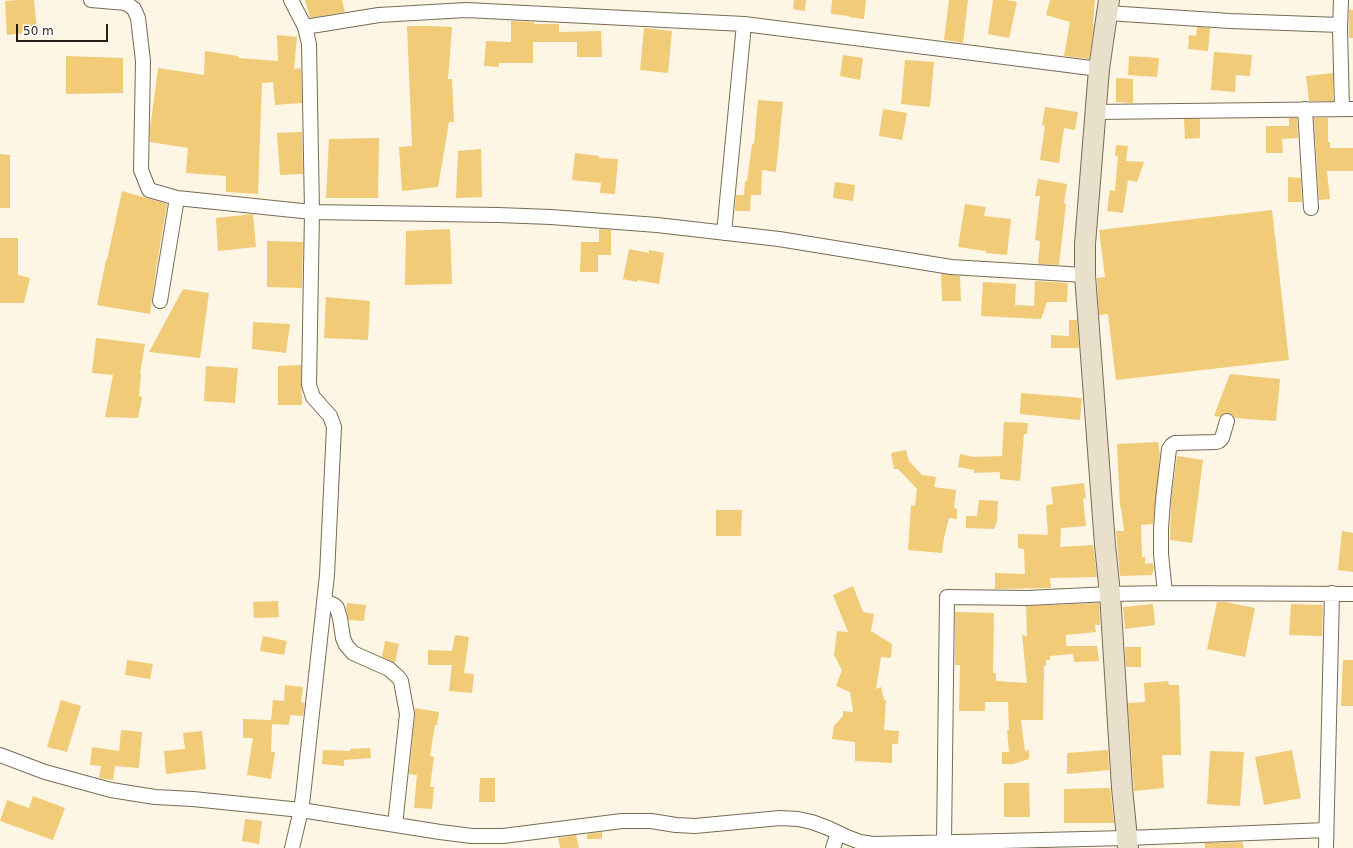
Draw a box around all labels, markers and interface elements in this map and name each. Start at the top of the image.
scale bar [18,16,110,42]
text: 50 m [23,24,54,38]

